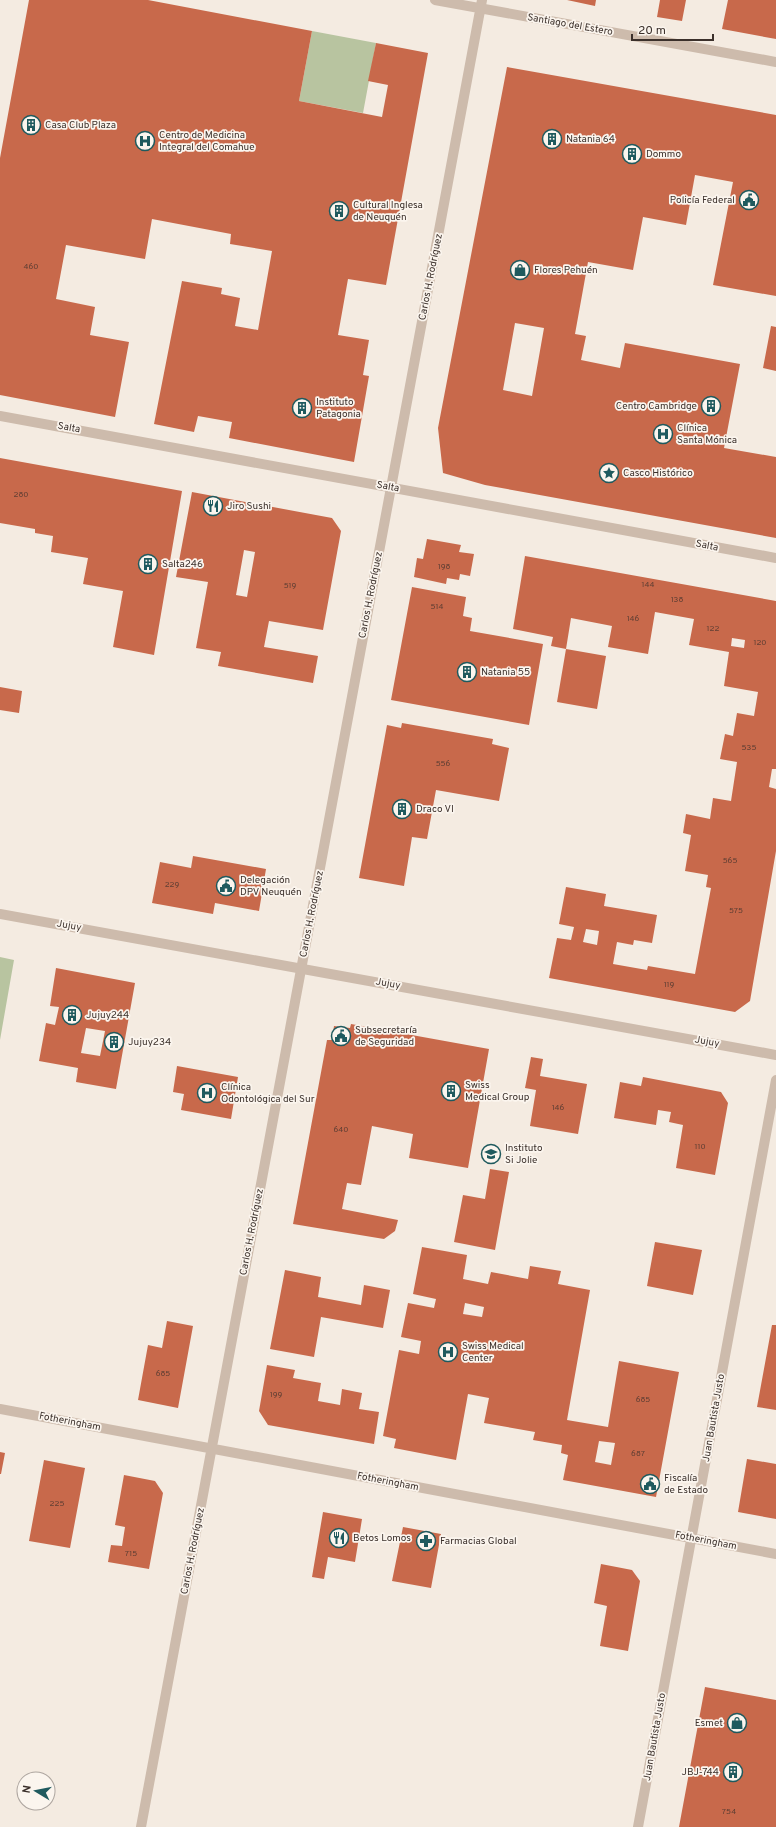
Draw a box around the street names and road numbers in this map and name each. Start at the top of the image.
street label: Santiago del Estero [526,11,614,39]
street label: Carlos H. Rodríguez [416,233,446,321]
street label: Salta [57,420,81,436]
street label: Salta [376,479,400,495]
street label: Salta [695,537,719,555]
street label: Carlos H. Rodríguez [356,551,386,639]
street label: Carlos H. Rodríguez [297,870,327,958]
street label: Jujuy [56,917,82,935]
street label: Jujuy [375,975,401,993]
street label: Jujuy [694,1033,720,1051]
street label: Carlos H. Rodríguez [237,1188,267,1276]
street label: Juan Bautista Justo [700,1373,728,1463]
street label: Fotheringham [38,1410,102,1434]
street label: Fotheringham [356,1470,420,1494]
street label: Carlos H. Rodríguez [178,1507,208,1595]
street label: Fotheringham [674,1529,738,1553]
street label: Juan Bautista Justo [641,1692,669,1782]

